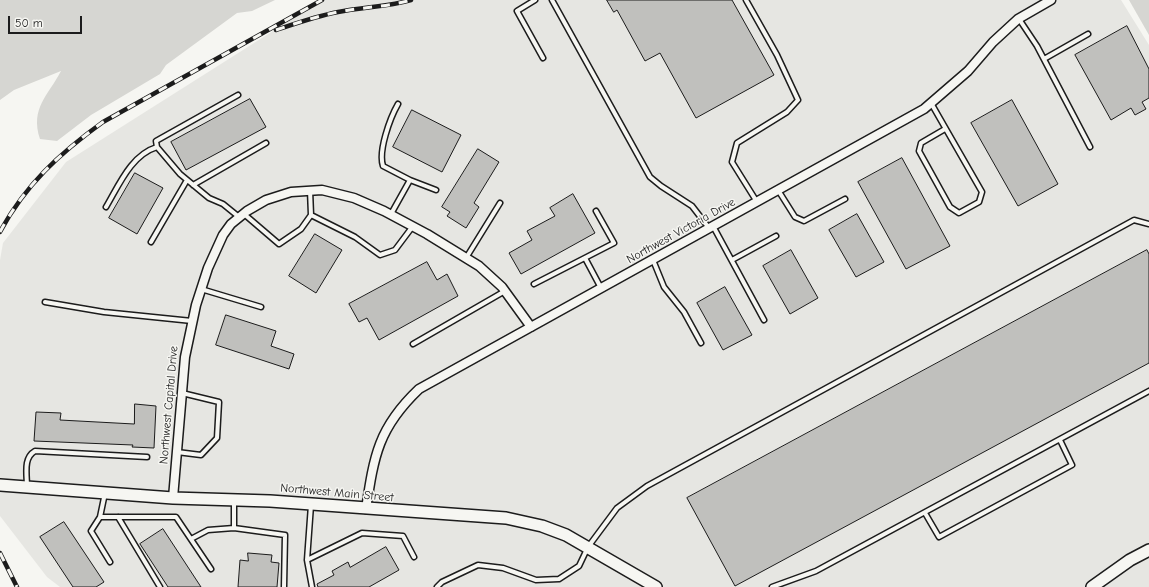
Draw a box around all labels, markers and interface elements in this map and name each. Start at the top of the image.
scale bar [10,8,84,34]
text: 50 m [15,16,43,30]
street label: Northwest Victoria Drive [624,195,738,267]
street label: Northwest Capital Drive [157,345,181,465]
street label: Northwest Main Street [280,481,394,505]

